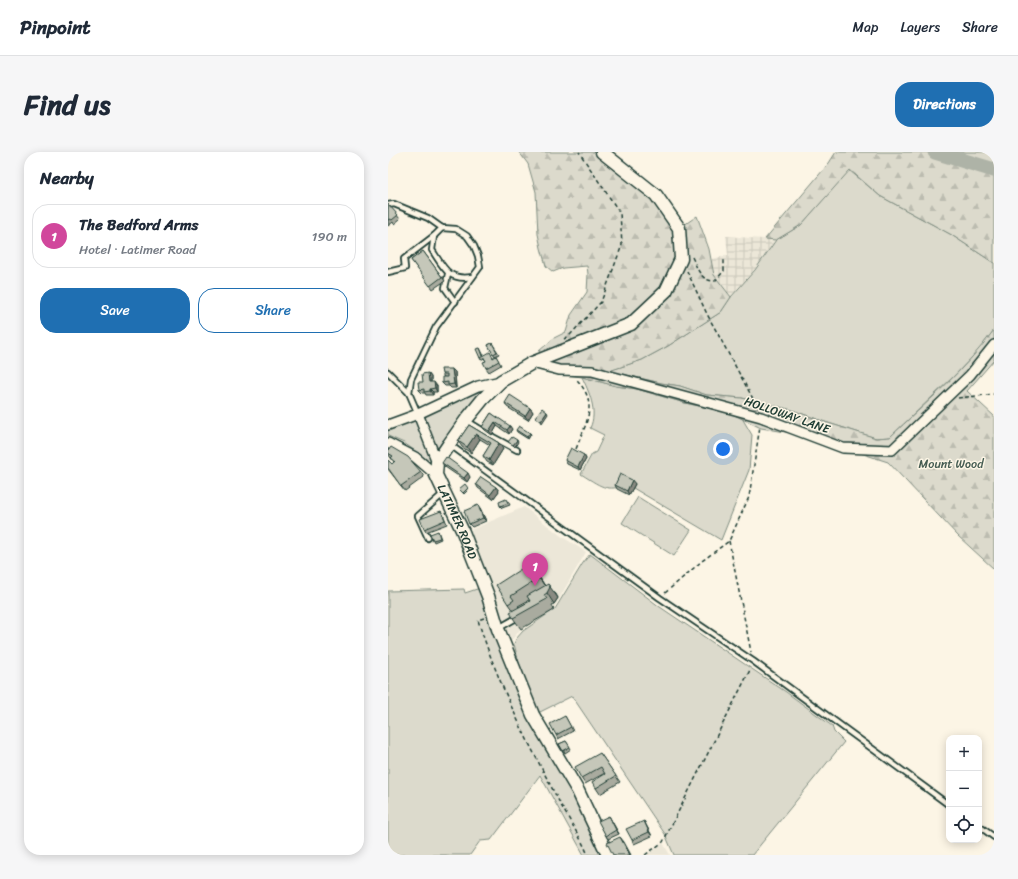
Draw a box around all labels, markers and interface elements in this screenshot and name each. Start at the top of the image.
text: Pinpoint [20,11,91,44]
text: Map [853,15,878,40]
text: Layers [900,15,940,40]
text: Share [962,15,998,40]
text: Find us [24,80,111,129]
button: Directions [895,82,994,127]
text: Nearby [40,163,94,193]
text: The Bedford Arms [79,212,198,238]
text: 1 [51,225,57,248]
text: 190 m [312,225,347,248]
text: Hotel · Latimer Road [79,238,196,261]
button: Save [40,288,190,333]
button: Share [198,288,348,333]
street label: HOLLOWAY LANE [741,390,834,440]
your location [713,439,733,459]
park label: Mount Wood [919,453,984,475]
street label: LATIMER ROAD [431,480,484,563]
pin: 1 [522,553,548,586]
map controls [946,735,982,843]
button: + [946,735,982,771]
button: − [946,771,982,807]
button: locate [946,807,982,843]

